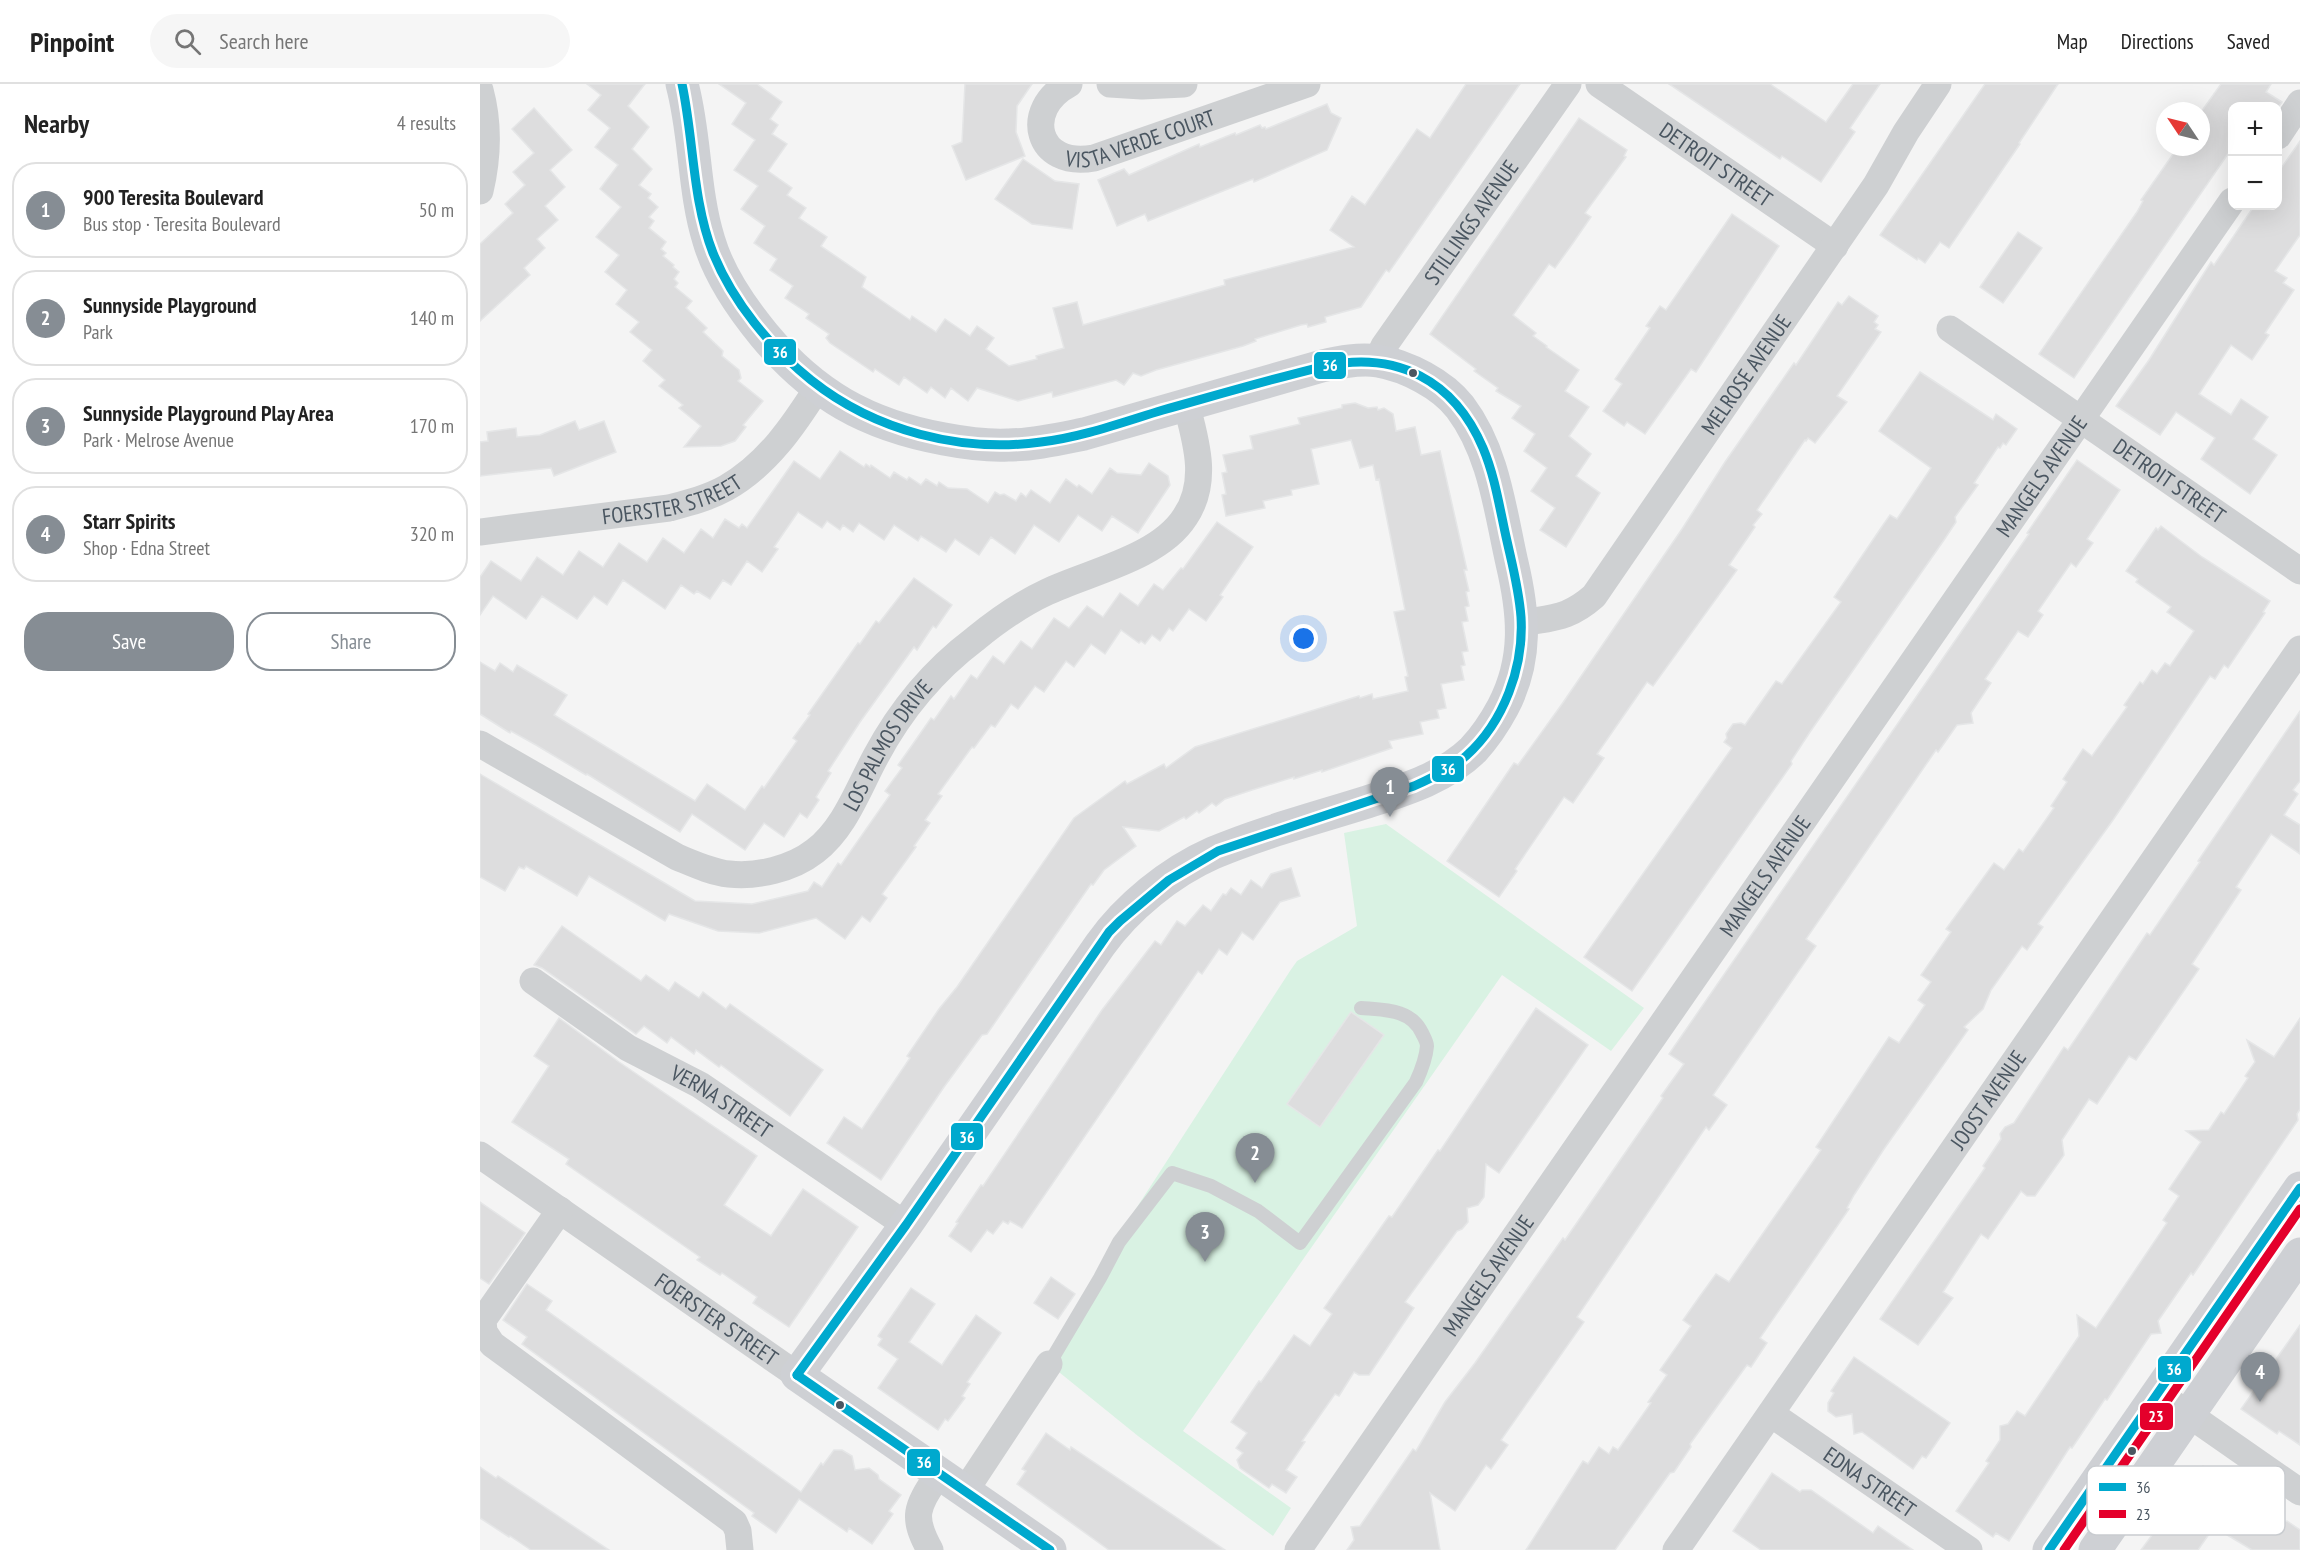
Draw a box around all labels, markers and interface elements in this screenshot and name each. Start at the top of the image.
search box [150,14,570,68]
text: Pinpoint [30,23,114,60]
icon: search [171,25,204,58]
text: Search here [219,27,309,55]
text: Map [2057,28,2088,55]
text: Directions [2121,28,2194,55]
text: Saved [2227,28,2270,55]
north arrow [2156,102,2210,156]
map controls [2228,102,2282,210]
button: + [2228,102,2282,156]
street label: VISTA VERDE COURT [1062,103,1219,173]
text: Nearby [24,107,89,140]
text: 4 results [397,110,456,136]
street label: DETROIT STREET [1654,116,1778,213]
street label: STILLINGS AVENUE [1418,154,1524,290]
button: − [2228,156,2282,210]
text: 900 Teresita Boulevard [83,183,263,211]
text: 1 [41,197,50,223]
text: 50 m [419,197,454,223]
text: Bus stop · Teresita Boulevard [83,211,281,237]
text: Sunnyside Playground [83,291,256,319]
text: 2 [41,305,50,331]
text: 140 m [410,305,454,331]
street label: MELROSE AVENUE [1695,309,1797,440]
text: Park [83,319,113,345]
line badge: 36 [763,338,797,366]
text: 36 [772,342,788,362]
line badge: 36 [1313,351,1347,380]
text: 36 [1322,355,1338,375]
unlabelled marker [1407,367,1419,379]
text: Sunnyside Playground Play Area [83,399,334,427]
street label: MANGELS AVENUE [1990,410,2093,542]
text: 3 [41,413,50,439]
text: 170 m [410,413,454,439]
text: Park · Melrose Avenue [83,427,234,453]
street label: DETROIT STREET [2108,432,2231,530]
street label: FOERSTER STREET [600,468,747,530]
text: Starr Spirits [83,507,176,535]
text: 4 [41,521,50,547]
text: 320 m [410,521,454,547]
text: Shop · Edna Street [83,535,210,561]
button: Save [24,612,234,671]
button: Share [246,612,456,671]
your location [1289,624,1318,653]
street label: LOS PALMOS DRIVE [837,673,938,816]
line badge: 36 [1431,755,1465,783]
text: 36 [1440,759,1456,779]
pin: 1 [1370,768,1410,817]
street label: MANGELS AVENUE [1713,810,1816,942]
street label: JOOST AVENUE [1943,1045,2032,1155]
street label: VERNA STREET [665,1058,778,1144]
line badge: 36 [950,1122,984,1151]
text: 36 [959,1127,975,1147]
pin: 2 [1236,1134,1274,1183]
street label: MANGELS AVENUE [1436,1209,1540,1341]
pin: 3 [1186,1212,1224,1262]
street label: FOERSTER STREET [650,1267,784,1372]
pin: 4 [2240,1352,2280,1402]
line badge: 36 [2157,1355,2192,1383]
text: 36 [2166,1359,2182,1379]
unlabelled marker [834,1399,846,1411]
line badge: 23 [2139,1402,2174,1431]
text: 23 [2148,1406,2164,1426]
street label: EDNA STREET [1818,1440,1922,1524]
unlabelled marker [2126,1445,2138,1457]
line badge: 36 [906,1448,941,1477]
text: 36 [916,1452,932,1472]
legend [2087,1466,2285,1535]
text: 36 [2136,1477,2150,1497]
text: 23 [2136,1504,2150,1524]

